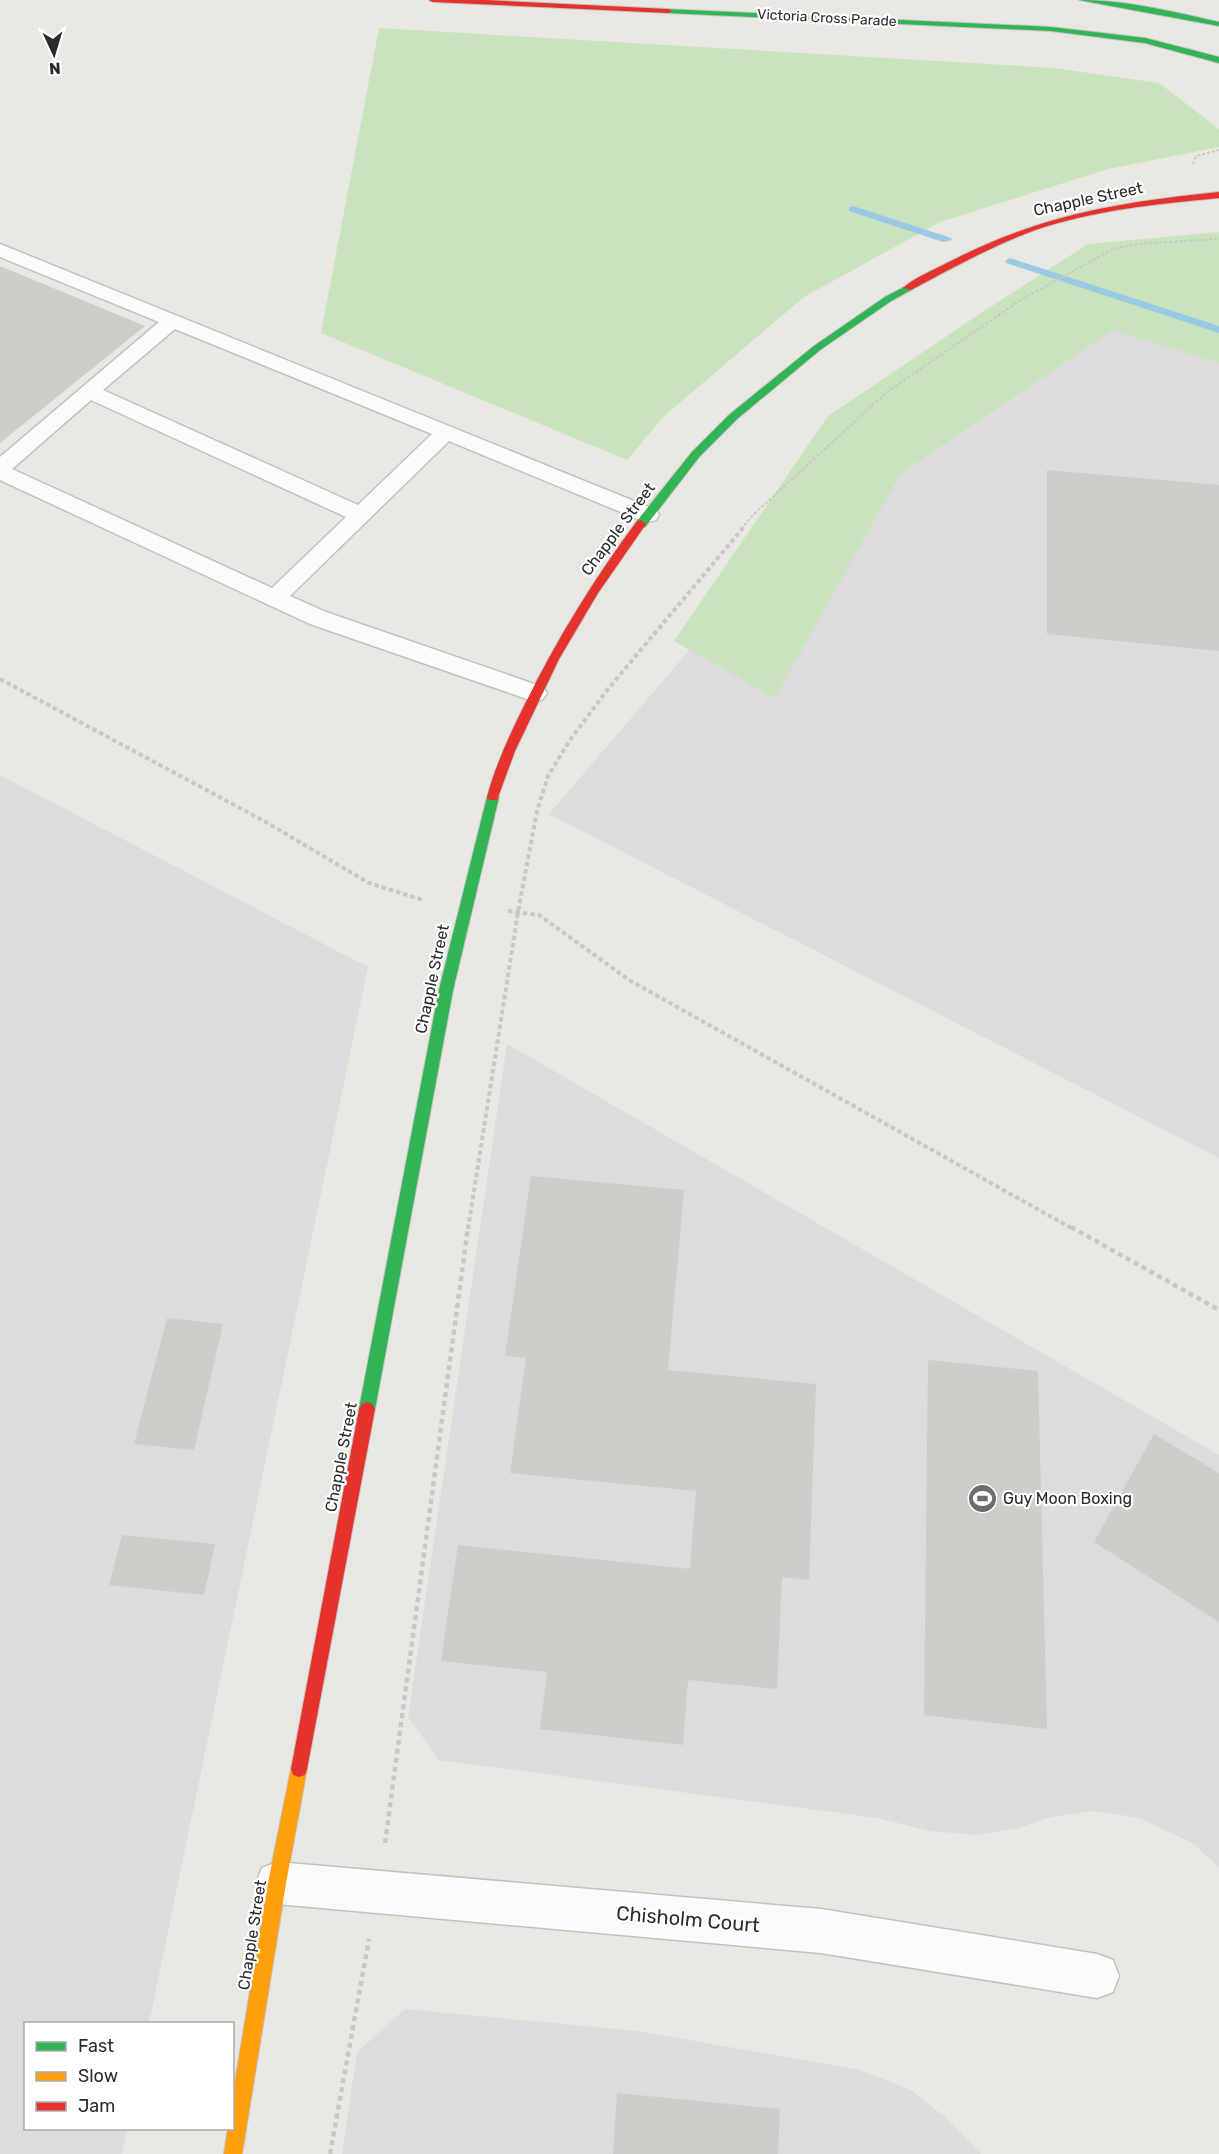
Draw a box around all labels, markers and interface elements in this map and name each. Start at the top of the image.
street label: Victoria Cross Parade [757,6,897,30]
north arrow [24,24,84,84]
text: N [49,59,61,78]
street label: Chapple Street [1032,178,1144,220]
street label: Chapple Street [577,479,659,579]
street label: Chapple Street [411,923,453,1035]
street label: Chapple Street [321,1401,361,1513]
sports icon: Guy Moon Boxing [966,1482,998,1514]
place label: Guy Moon Boxing [1003,1489,1132,1508]
street label: Chapple Street [234,1879,270,1991]
street label: Chisholm Court [615,1901,761,1937]
legend [24,2022,234,2130]
text: Fast [78,2035,114,2057]
text: Slow [78,2065,118,2087]
text: Jam [78,2095,115,2117]

